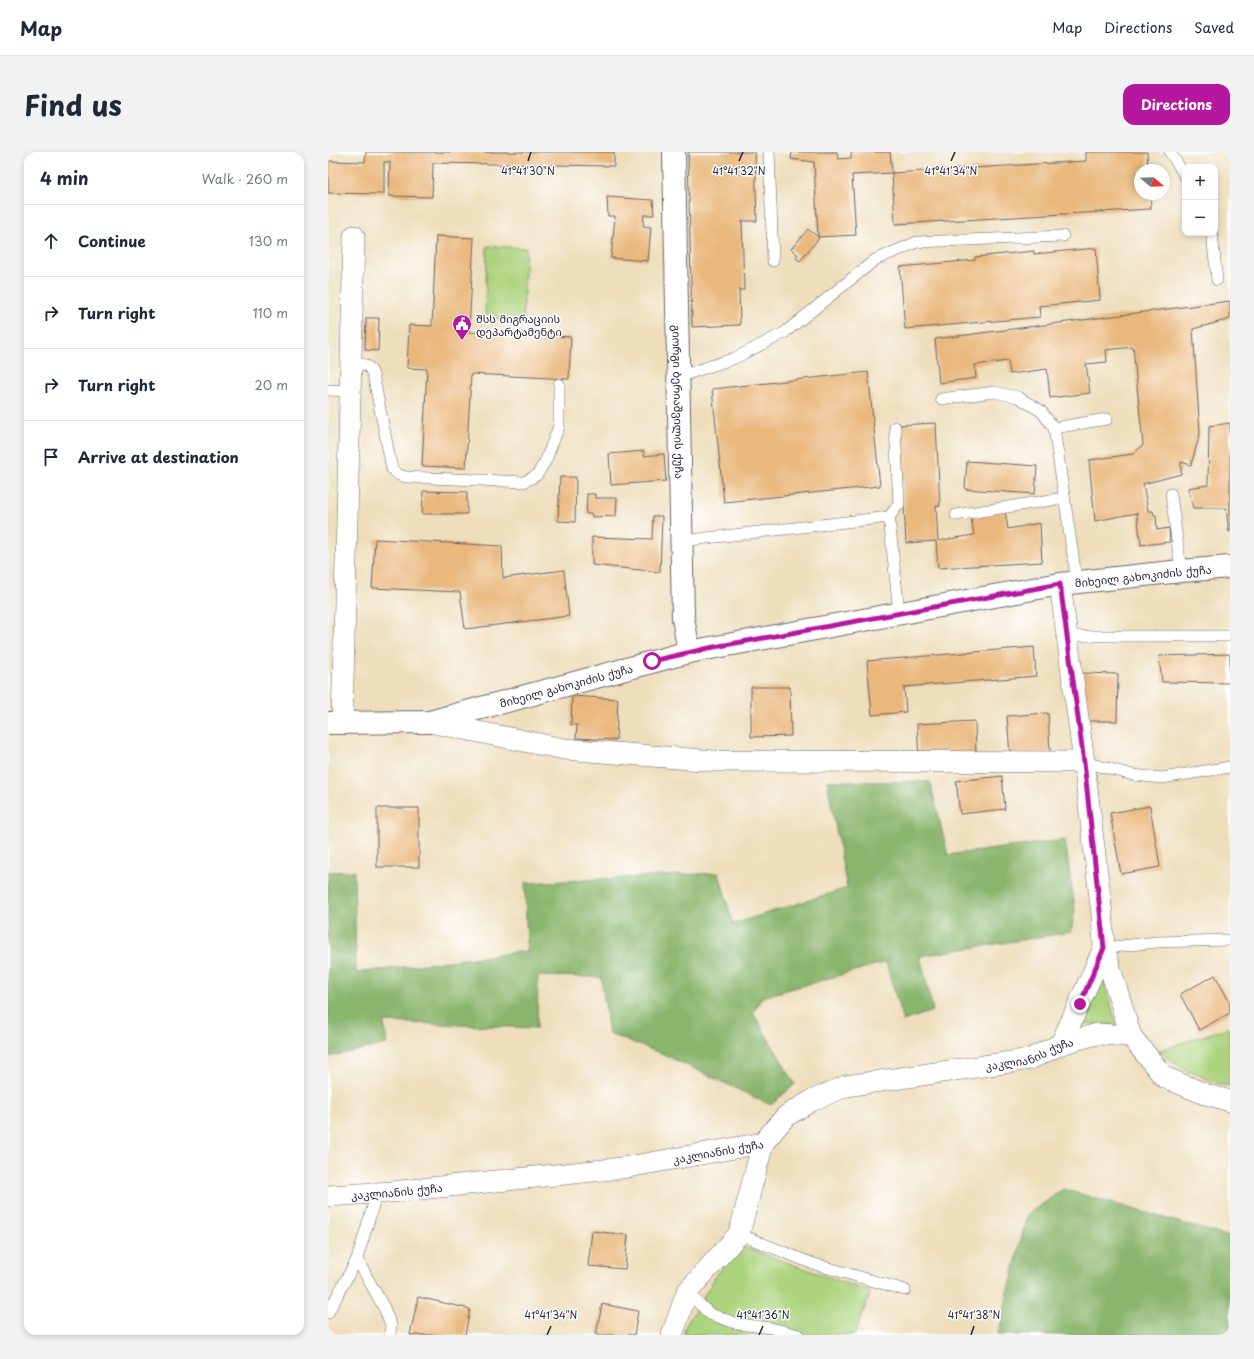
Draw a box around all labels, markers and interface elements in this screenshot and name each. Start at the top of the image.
text: Map [20,14,62,42]
text: Map [1052,17,1082,38]
text: Directions [1104,17,1172,38]
text: Saved [1194,17,1234,38]
text: Find us [24,83,122,126]
button: Directions [1123,84,1230,125]
text: 41°41'30"N [501,163,555,178]
text: 41°41'32"N [712,163,766,178]
text: 41°41'34"N [925,163,978,178]
north arrow [1134,164,1170,200]
map controls [1182,164,1218,236]
button: + [1182,164,1218,200]
text: 4 min [40,165,88,191]
text: Walk · 260 m [202,169,288,188]
button: − [1182,200,1218,236]
text: Continue [78,229,146,252]
icon: ahead [40,230,62,252]
text: 130 m [249,231,288,250]
text: Turn right [78,301,155,324]
icon: right [40,302,62,324]
text: 110 m [253,303,288,322]
place label: შსს მიგრაციის დეპარტამენტი [476,310,562,340]
public building icon: შსს მიგრაციის დეპარტამენტი [451,313,473,341]
street label: გიორგი ბერიაშვილის ქუჩა [669,325,689,479]
text: Turn right [78,373,155,396]
icon: right [40,374,62,396]
text: 20 m [254,375,288,394]
text: Arrive at destination [78,445,239,468]
icon: arrive [40,446,62,468]
street label: მიხეილ გახოკიძის ქუჩა [1074,560,1212,591]
route start [643,652,661,670]
street label: მიხეილ გახოკიძის ქუჩა [498,659,635,711]
route end [1071,995,1089,1013]
street label: კაკლიანის ქუჩა [984,1033,1075,1074]
street label: კაკლიანის ქუჩა [671,1135,765,1167]
street label: კაკლიანის ქუჩა [351,1178,443,1203]
text: 41°41'34"N [525,1307,578,1322]
text: 41°41'36"N [736,1307,790,1322]
text: 41°41'38"N [948,1307,1001,1322]

